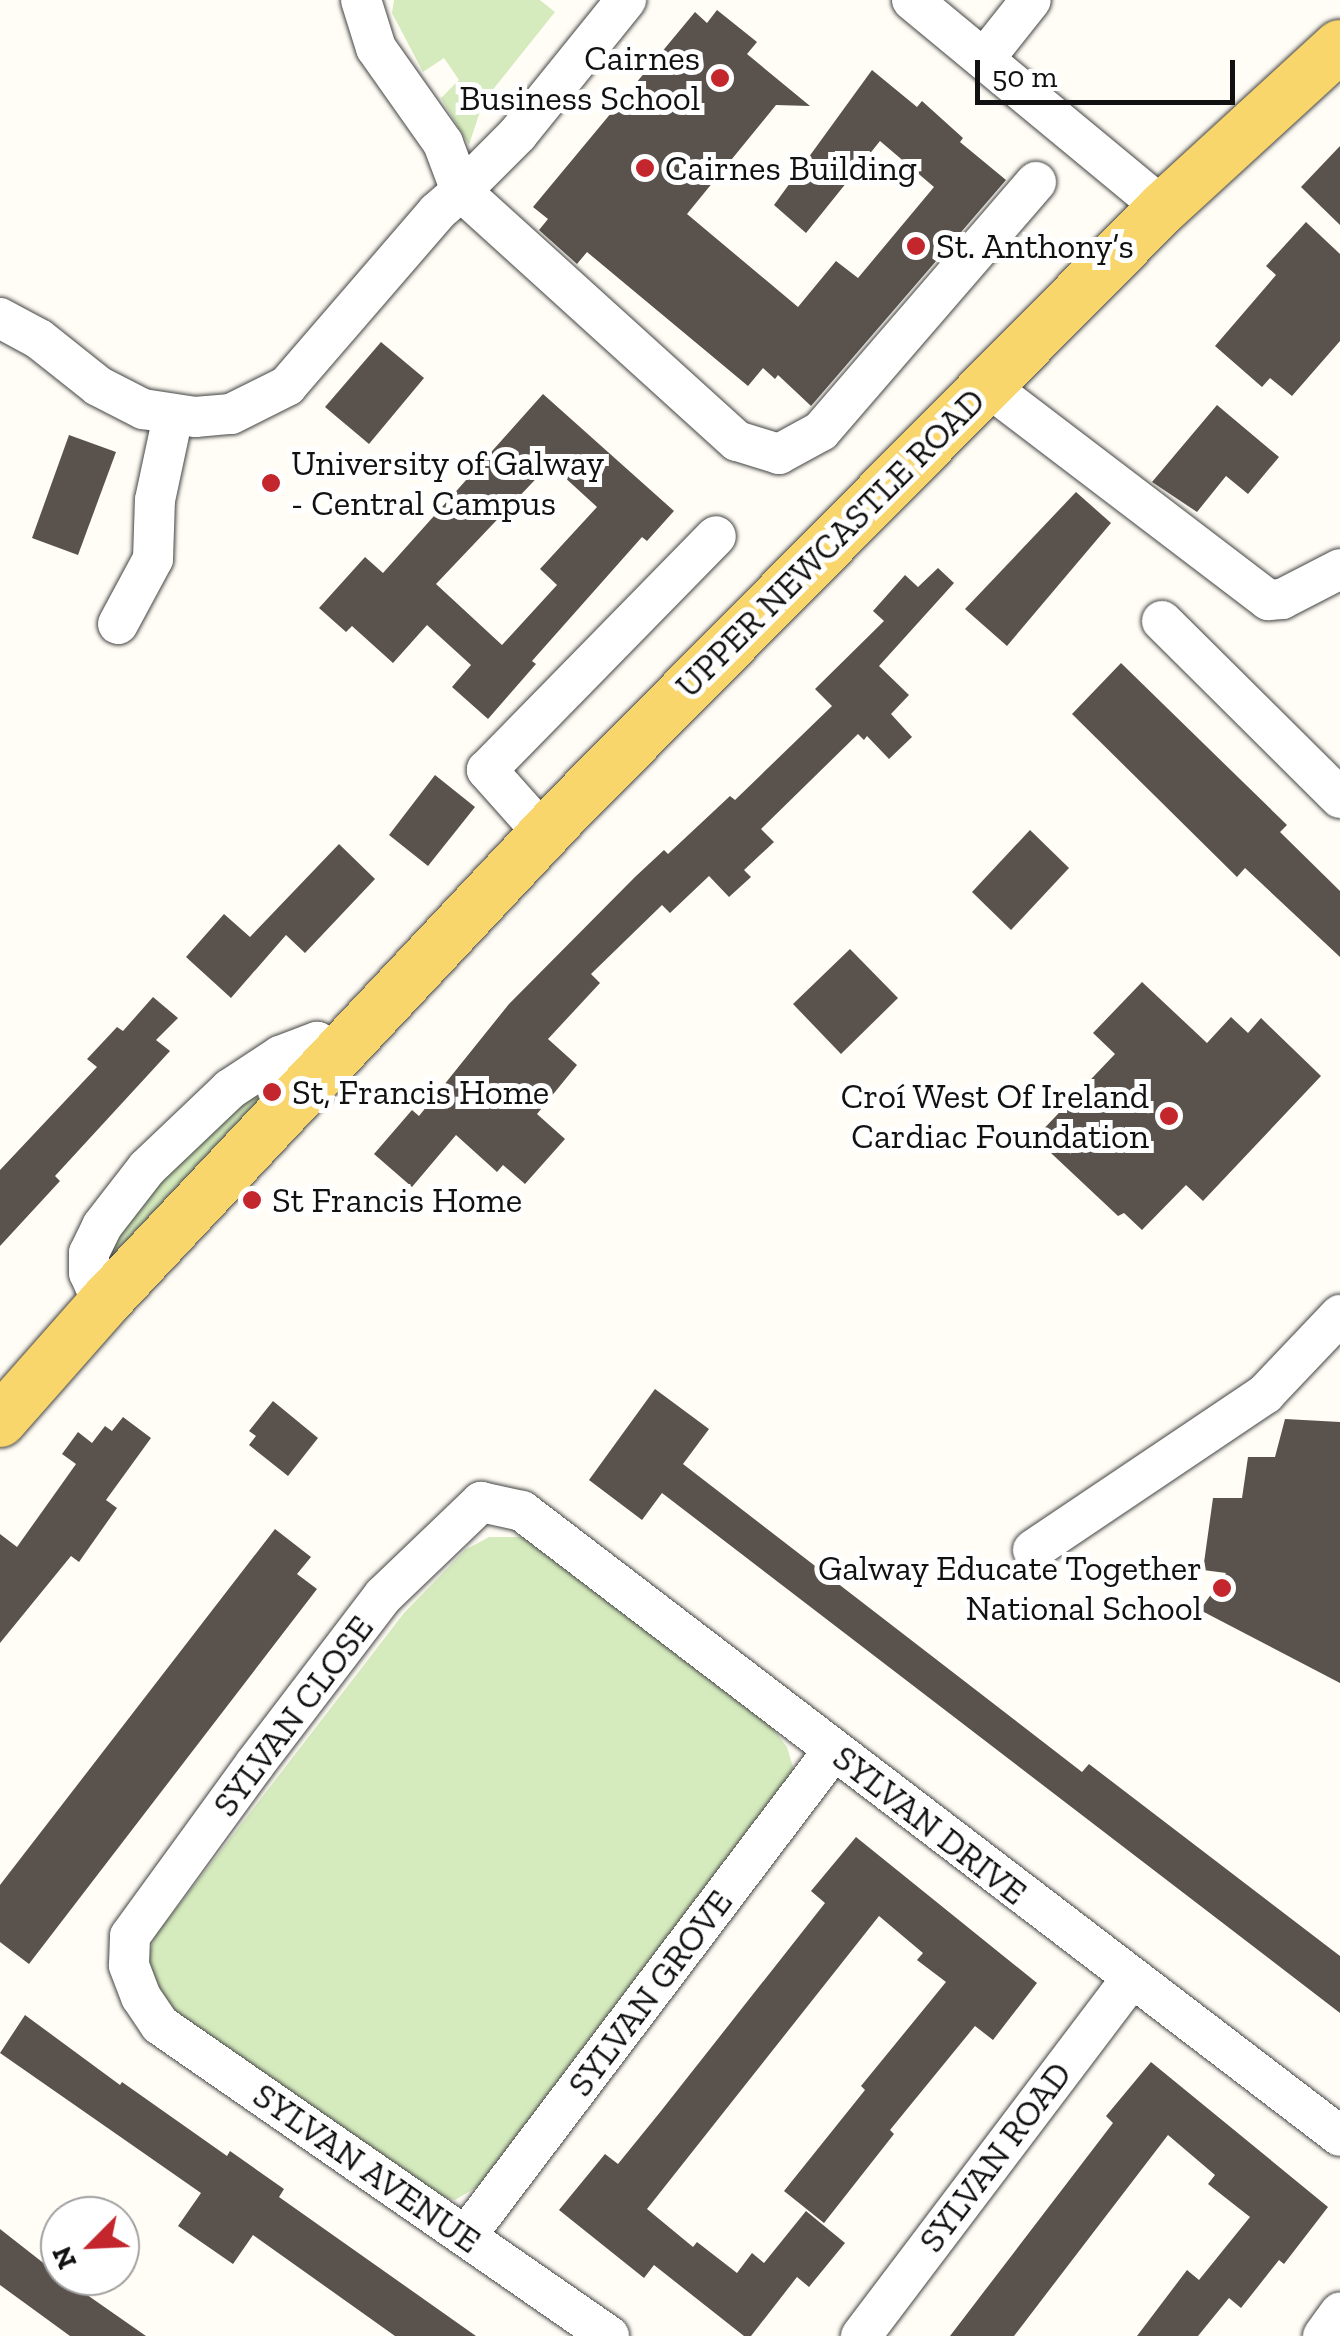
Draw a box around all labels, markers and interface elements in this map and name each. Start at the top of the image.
place label: Cairnes Business School [459,37,700,119]
scale bar [980,40,1240,102]
text: 50 m [992,59,1057,95]
marker: Cairnes Business School [709,67,731,89]
place label: Cairnes Building [665,147,917,189]
marker: Cairnes Building [634,157,656,179]
place label: St. Anthony’s [936,225,1135,267]
marker: St. Anthony’s [905,235,927,257]
street label: UPPER NEWCASTLE ROAD [667,380,993,706]
place label: University of Galway - Central Campus [291,442,605,524]
marker: University of Galway - Central Campus [260,472,282,494]
place label: St, Francis Home [292,1071,549,1113]
place label: Croí West Of Ireland Cardiac Foundation [840,1075,1149,1157]
marker: St, Francis Home [261,1081,283,1103]
marker: Croí West Of Ireland Cardiac Foundation [1158,1105,1180,1127]
place label: St Francis Home [272,1179,522,1221]
marker: St Francis Home [241,1189,263,1211]
place label: Galway Educate Together National School [817,1547,1202,1629]
marker: Galway Educate Together National School [1211,1577,1233,1599]
street label: SYLVAN CLOSE [204,1608,382,1824]
street label: SYLVAN DRIVE [825,1736,1035,1914]
street label: SYLVAN GROVE [559,1882,741,2104]
street label: SYLVAN ROAD [910,2054,1080,2260]
street label: SYLVAN AVENUE [245,2074,489,2262]
north arrow [40,2196,140,2296]
text: N [45,2241,83,2274]

